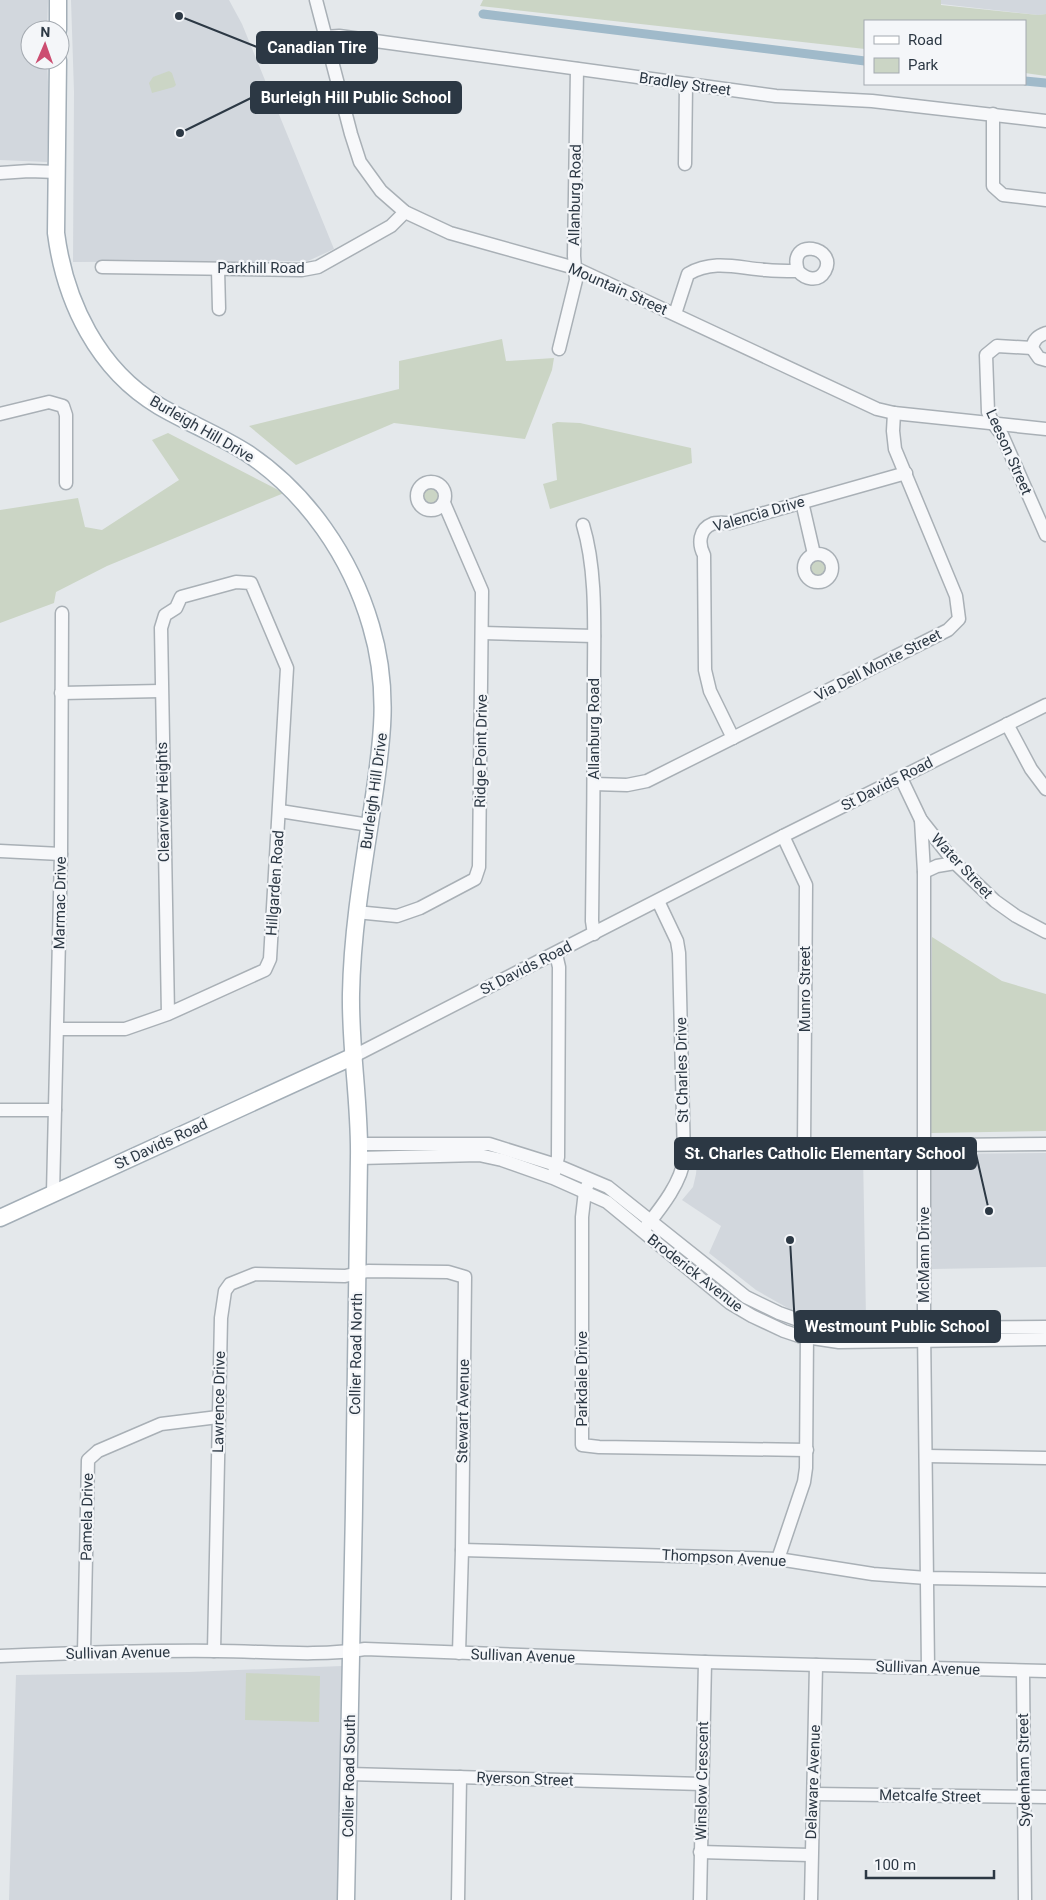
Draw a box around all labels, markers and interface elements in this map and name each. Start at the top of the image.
north arrow [20,20,70,70]
legend [864,20,1026,85]
text: N [40,24,51,40]
text: Road [908,31,942,49]
callout: Canadian Tire [257,32,377,63]
text: Canadian Tire [267,38,367,57]
text: Park [908,56,939,74]
street label: Bradley Street [638,69,732,99]
callout: Burleigh Hill Public School [251,82,461,113]
text: Burleigh Hill Public School [261,88,451,107]
street label: Allanburg Road [565,144,585,246]
street label: Parkhill Road [217,259,305,277]
street label: Mountain Street [566,259,670,319]
street label: Burleigh Hill Drive [147,392,257,466]
street label: Leeson Street [982,406,1036,498]
street label: Valencia Drive [711,492,807,536]
street label: Via Dell Monte Street [812,625,945,705]
street label: Allanburg Road [585,678,603,780]
street label: Ridge Point Drive [471,694,491,808]
street label: Burleigh Hill Drive [357,732,391,850]
street label: Clearview Heights [153,742,173,862]
street label: St Davids Road [838,753,936,815]
street label: Hillgarden Road [262,829,288,937]
street label: Water Street [927,830,997,902]
street label: Marmac Drive [50,856,70,950]
street label: St Davids Road [477,937,575,999]
street label: Munro Street [796,946,814,1032]
street label: St Charles Drive [672,1017,692,1123]
street label: St Davids Road [112,1115,210,1173]
callout: St. Charles Catholic Elementary School [675,1138,976,1169]
text: St. Charles Catholic Elementary School [685,1144,965,1163]
street label: McMann Drive [915,1207,933,1303]
street label: Broderick Avenue [644,1230,746,1316]
street label: Collier Road North [346,1293,366,1415]
callout: Westmount Public School [795,1311,1000,1342]
text: Westmount Public School [805,1317,989,1336]
street label: Parkdale Drive [573,1331,591,1427]
street label: Lawrence Drive [209,1351,229,1453]
street label: Stewart Avenue [453,1359,473,1463]
street label: Pamela Drive [77,1473,97,1561]
street label: Thompson Avenue [661,1546,787,1570]
street label: Sullivan Avenue [66,1643,170,1663]
street label: Sullivan Avenue [470,1645,576,1667]
street label: Sullivan Avenue [875,1657,981,1679]
street label: Sydenham Street [1014,1713,1034,1827]
street label: Collier Road South [339,1714,359,1838]
street label: Winslow Crescent [692,1721,712,1841]
street label: Delaware Avenue [802,1724,824,1840]
street label: Ryerson Street [476,1768,574,1790]
street label: Metcalfe Street [879,1786,981,1806]
scale bar [866,1848,994,1880]
text: 100 m [874,1856,916,1874]

